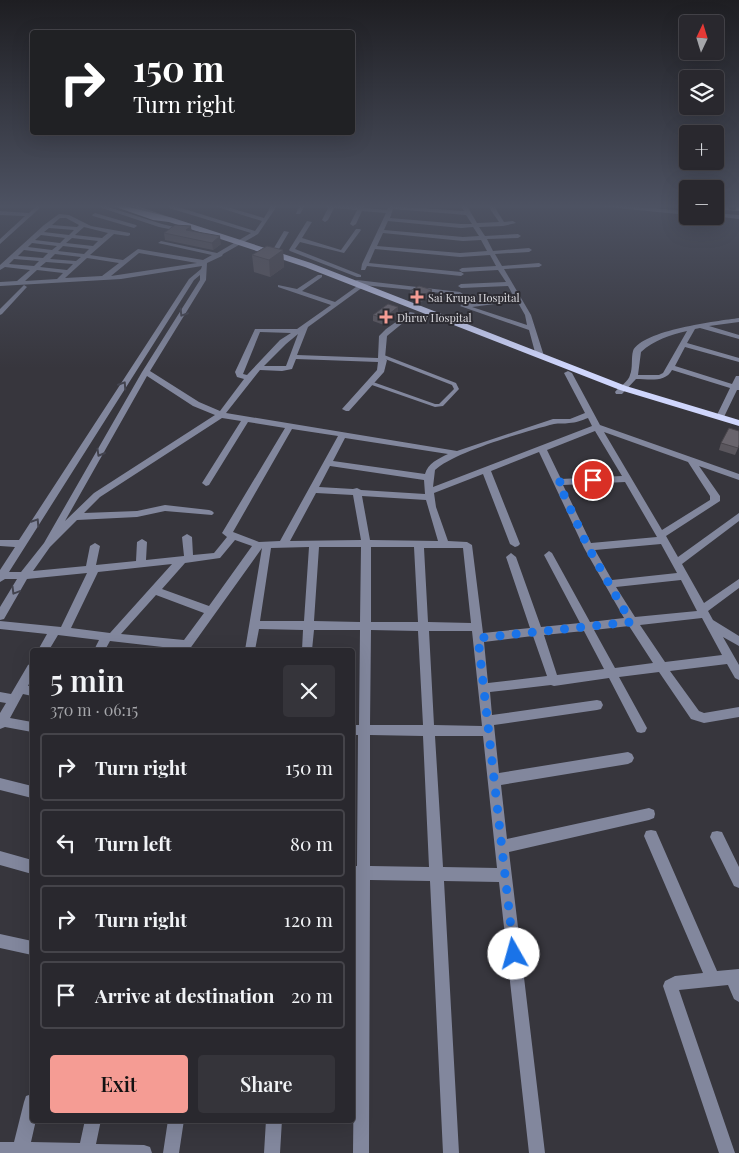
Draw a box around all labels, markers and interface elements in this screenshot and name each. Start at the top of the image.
north arrow [679,15,724,60]
map controls [679,15,724,225]
text: 150 m [133,44,224,91]
icon: right [50,50,115,115]
button: layers [679,70,724,115]
text: Turn right [133,89,235,119]
button: + [679,125,724,170]
button: − [679,180,724,225]
marker: Sai Krupa Hospital [410,290,424,304]
place label: Sai Krupa Hospital [428,290,520,305]
one-way arrow [179,308,189,317]
marker: Dhruv Hospital [379,310,393,324]
place label: Dhruv Hospital [397,310,472,325]
one-way arrow [117,382,127,391]
one-way arrow [96,448,106,457]
pin [572,459,614,501]
icon: arrive [579,466,607,494]
one-way arrow [29,518,39,527]
one-way arrow [11,586,21,595]
text: 5 min [50,660,125,700]
button: close [283,665,335,717]
text: 370 m · 06:15 [50,699,138,720]
icon: right [52,753,80,781]
text: Turn right [95,754,187,780]
text: 150 m [285,754,333,780]
icon: left [52,829,80,857]
text: Turn left [95,830,172,856]
text: 80 m [290,830,333,856]
icon: right [52,905,80,933]
text: Turn right [95,906,187,932]
text: 120 m [284,906,333,932]
position arrow [487,927,539,979]
icon: arrive [52,981,80,1009]
text: Arrive at destination [95,982,275,1008]
text: 20 m [291,982,333,1008]
button: Exit [50,1055,188,1113]
button: Share [198,1055,335,1113]

